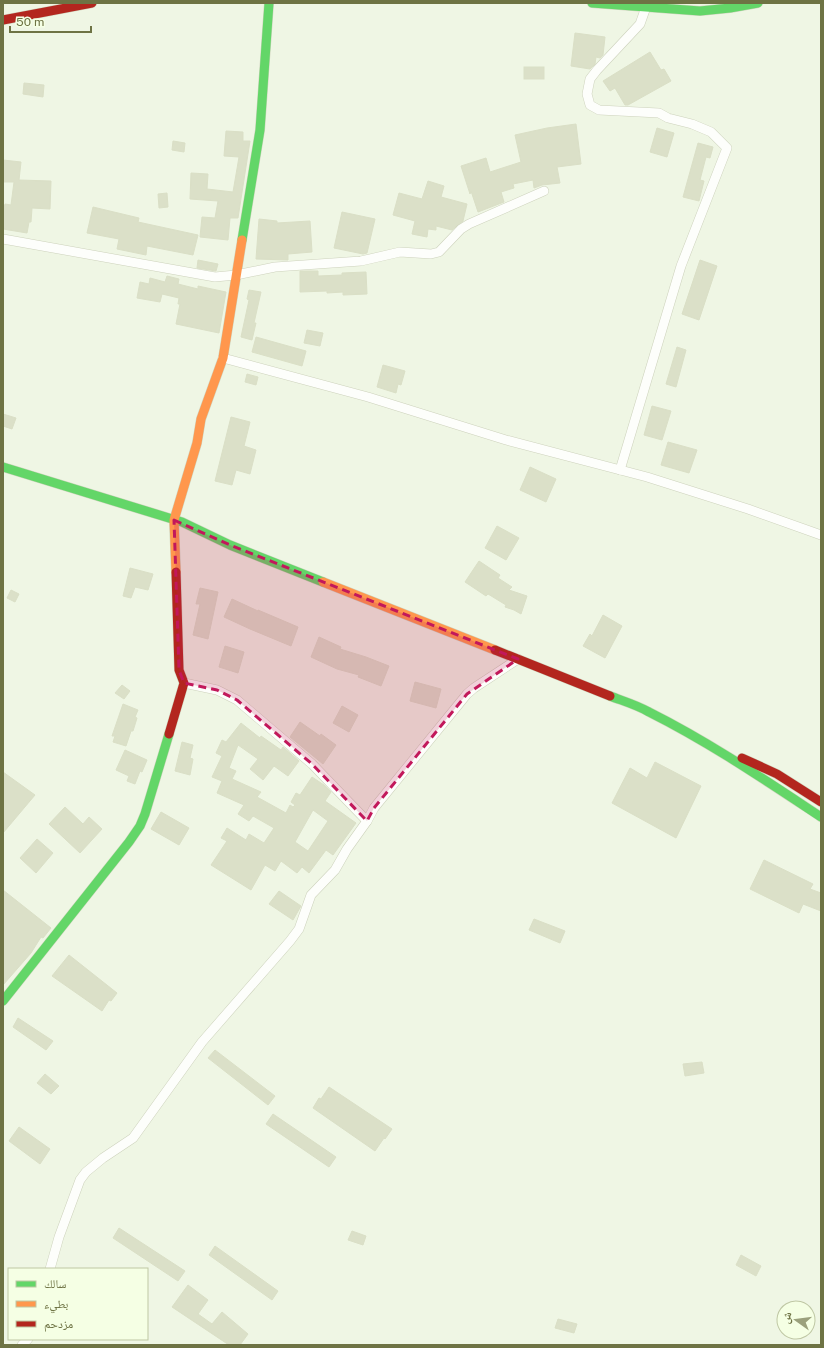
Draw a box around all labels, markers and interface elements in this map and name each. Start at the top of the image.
scale bar [10,8,91,34]
text: 50 m [16,15,44,29]
legend [8,1268,148,1340]
text: سالك [44,1277,66,1291]
text: بطيء [44,1297,68,1314]
north arrow [776,1300,816,1340]
text: ش [779,1310,796,1325]
text: مزدحم [44,1317,73,1332]

